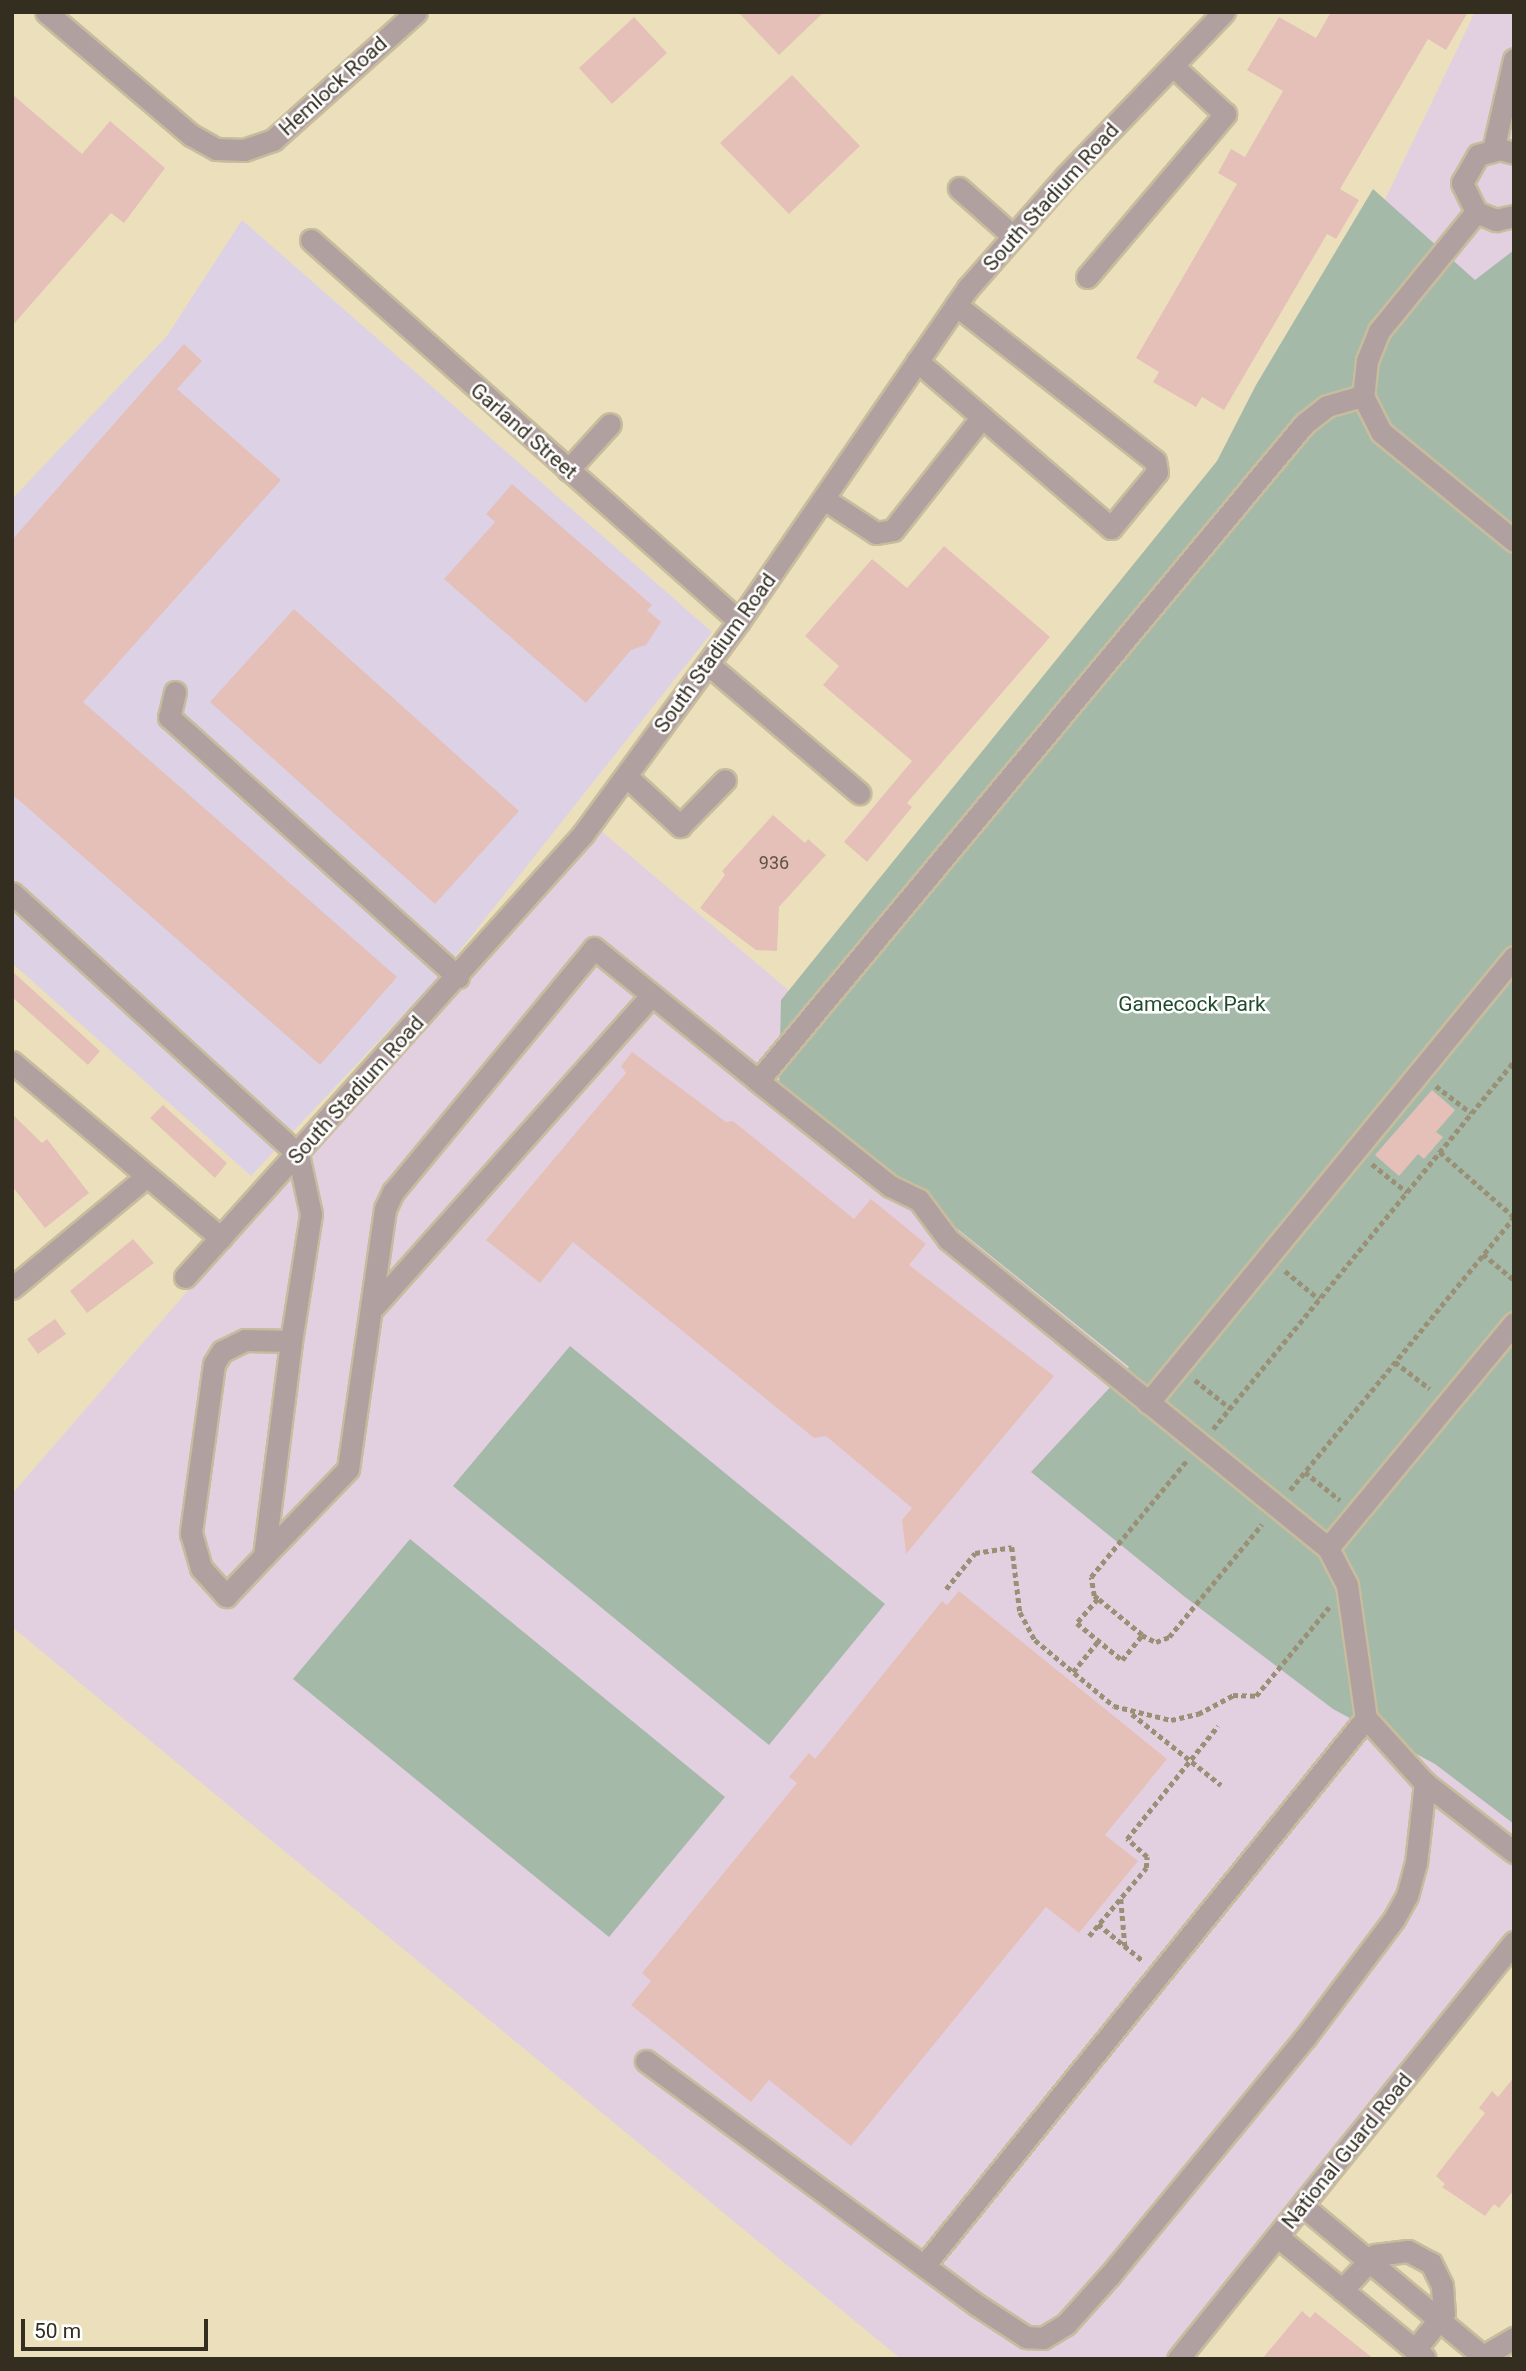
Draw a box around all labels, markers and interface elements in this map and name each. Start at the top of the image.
street label: Hemlock Road [274,31,392,141]
street label: South Stadium Road [978,118,1124,276]
street label: Garland Street [465,378,583,484]
street label: South Stadium Road [649,568,781,738]
house number: 936 [759,852,789,874]
park label: Gamecock Park [1118,991,1266,1017]
street label: South Stadium Road [283,1011,429,1169]
street label: National Guard Road [1276,2068,1418,2234]
scale bar [24,2304,212,2348]
text: 50 m [34,2319,81,2343]

